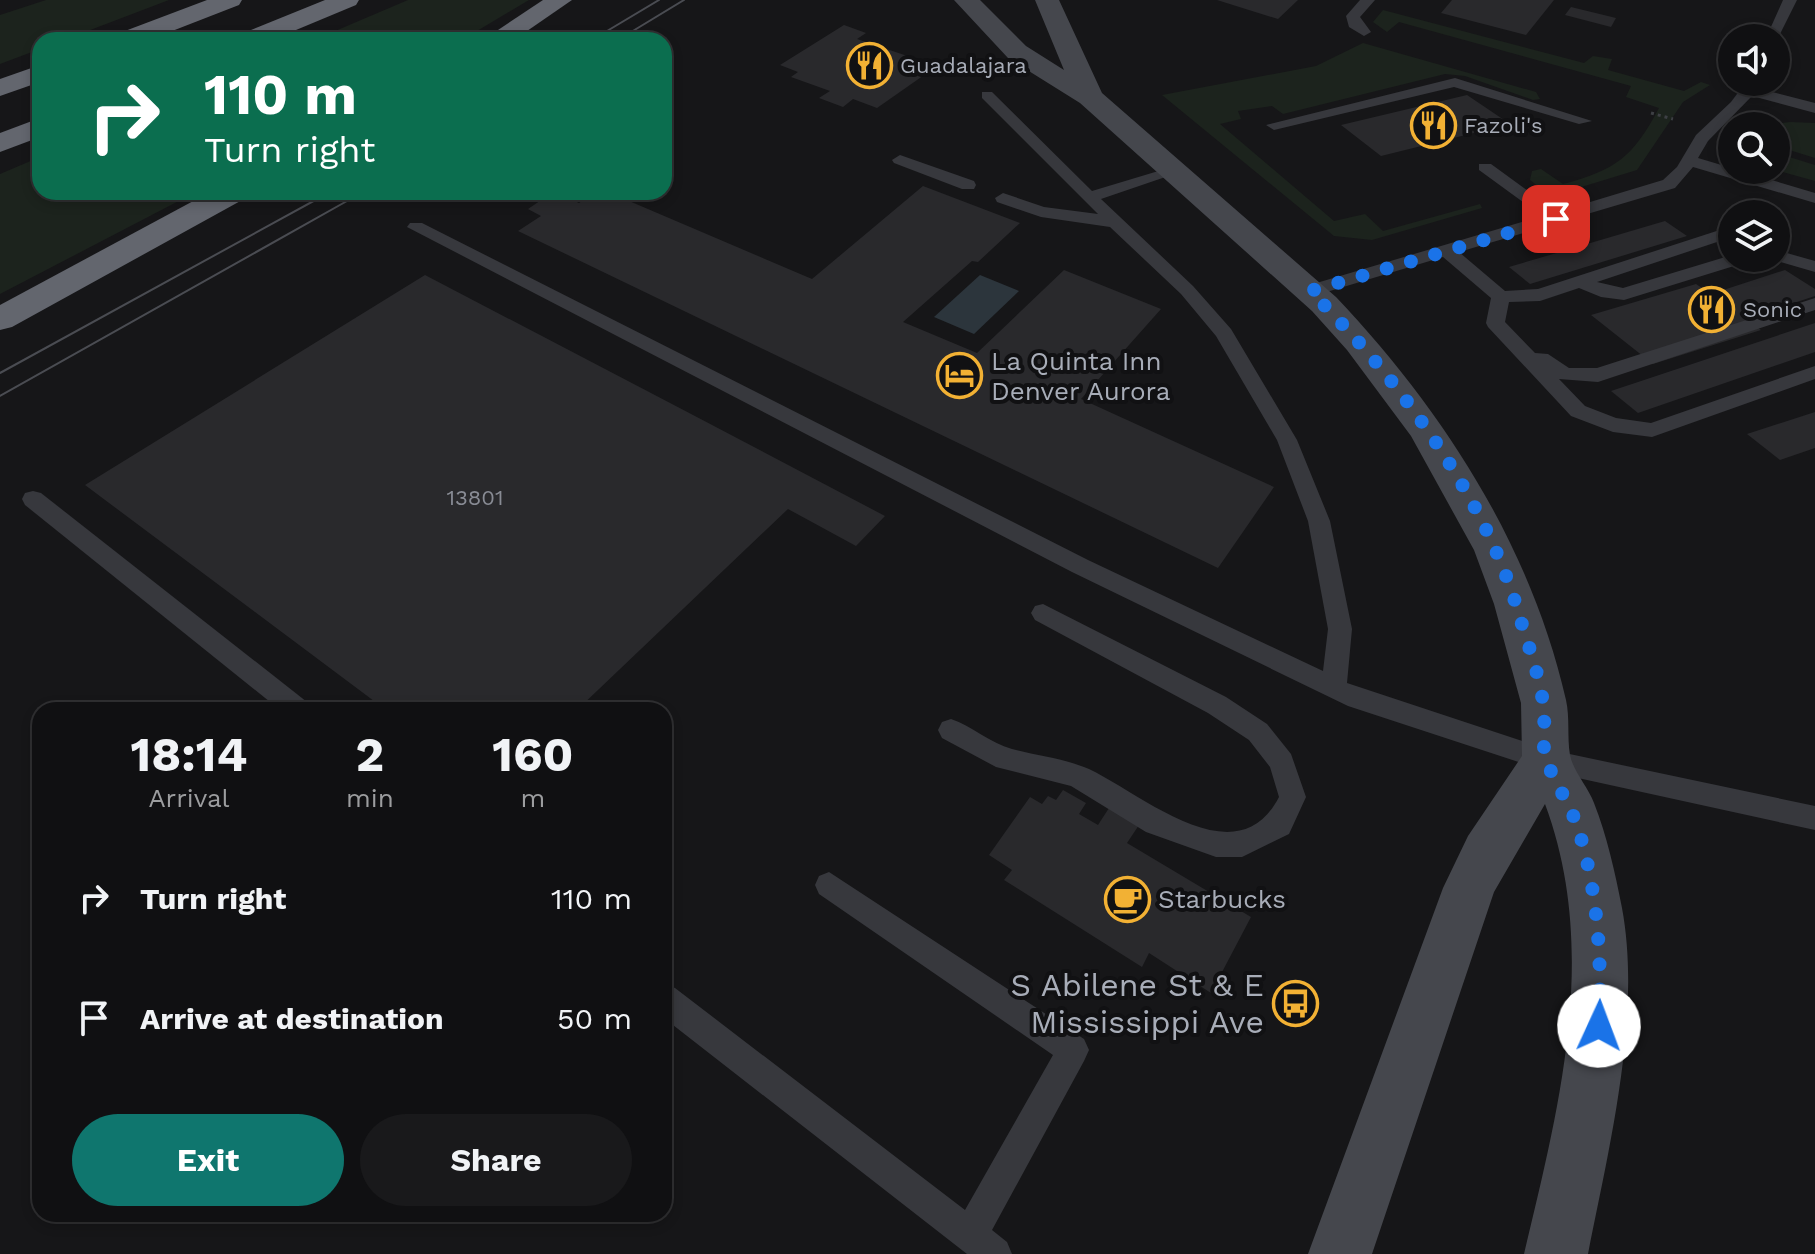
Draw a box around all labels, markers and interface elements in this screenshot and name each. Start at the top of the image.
map controls [1718,24,1790,272]
button: sound [1718,24,1790,96]
restaurant icon: Guadalajara [845,41,893,89]
place label: Guadalajara [900,53,1027,78]
text: 110 m [204,62,357,128]
icon: right [72,64,176,168]
restaurant icon: Fazoli's [1409,101,1457,149]
button: search [1718,112,1790,184]
place label: Fazoli's [1464,113,1543,138]
text: Turn right [204,129,375,171]
pin [1522,185,1590,253]
icon: arrive [1534,197,1578,241]
button: layers [1718,200,1790,272]
restaurant icon: Sonic [1688,285,1736,333]
place label: Sonic [1743,297,1802,322]
place label: La Quinta Inn Denver Aurora [991,346,1171,406]
hotel icon: La Quinta Inn Denver Aurora [936,352,984,400]
house number: 13801 [446,485,504,510]
text: 18:14 [131,726,247,783]
text: 2 [356,726,384,783]
text: 160 [492,726,573,783]
text: Arrival [148,783,230,813]
text: min [346,783,394,813]
text: m [520,783,545,813]
cafe icon: Starbucks [1103,875,1151,923]
icon: right [72,876,116,920]
text: Turn right [140,881,286,916]
text: 110 m [551,881,632,916]
place label: Starbucks [1158,884,1286,914]
place label: S Abilene St & E Mississippi Ave [1011,966,1264,1041]
bus stop icon: S Abilene St & E Mississippi Ave [1271,979,1319,1027]
position arrow [1557,984,1641,1068]
icon: arrive [72,996,116,1040]
text: Arrive at destination [140,1001,444,1036]
text: 50 m [557,1001,632,1036]
button: Exit [72,1114,344,1206]
button: Share [360,1114,632,1206]

